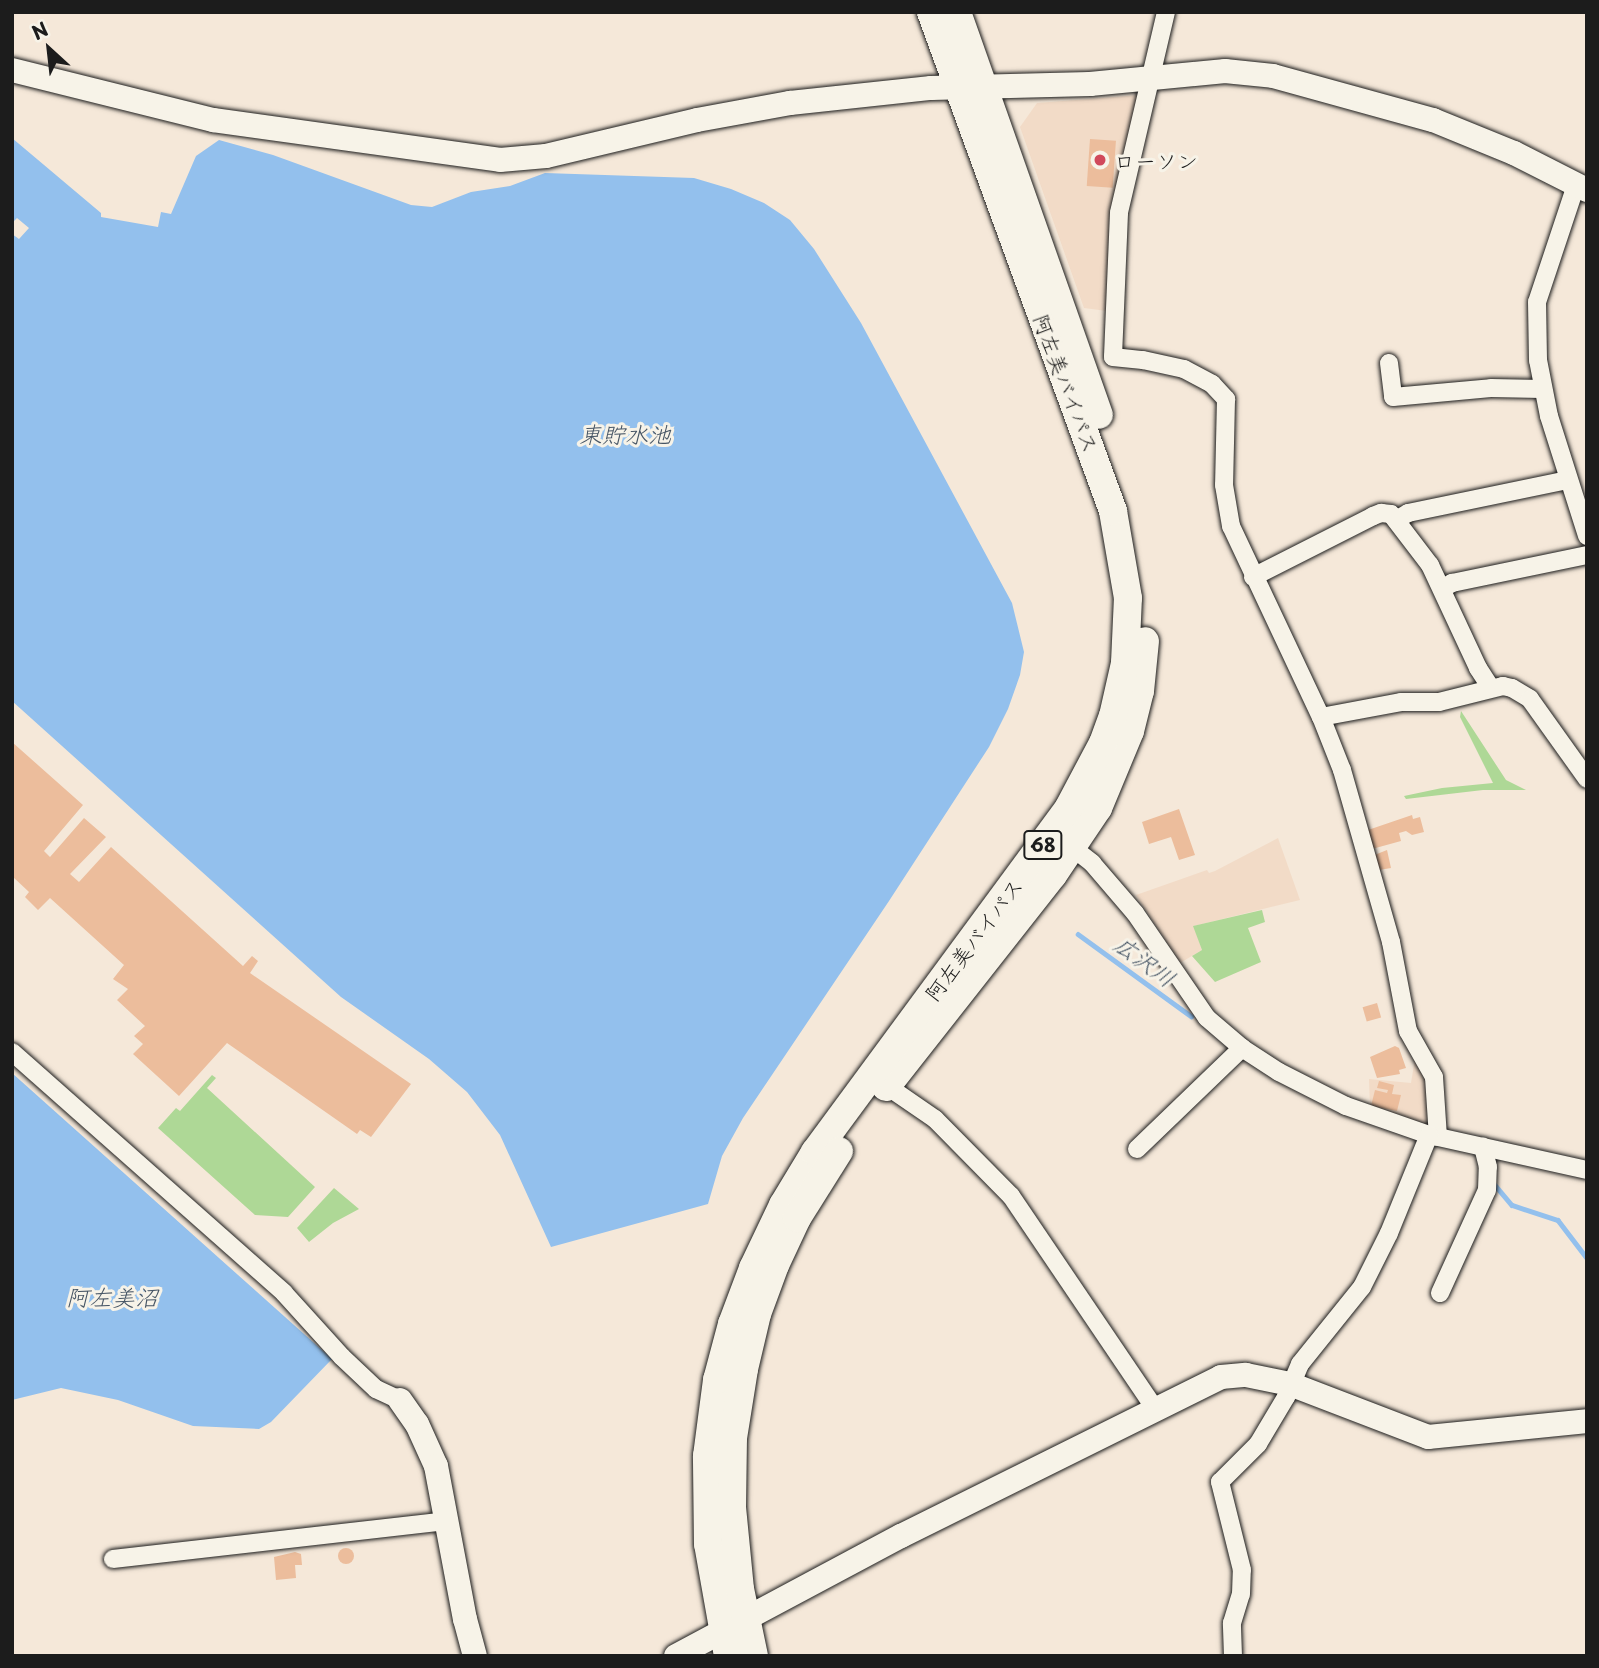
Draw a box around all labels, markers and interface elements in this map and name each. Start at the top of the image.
north arrow [14,14,84,84]
text: N [26,14,53,46]
place label: ローソン [1114,147,1198,173]
marker: ローソン [1092,152,1108,168]
street label: 阿左美バイパス [1029,310,1105,456]
water label: 東貯水池 [579,420,671,448]
road number: 68 [1022,830,1064,860]
street label: 阿左美バイパス [919,873,1027,1005]
water label: 広沢川 [1109,930,1181,992]
water label: 阿左美沼 [66,1283,158,1311]

